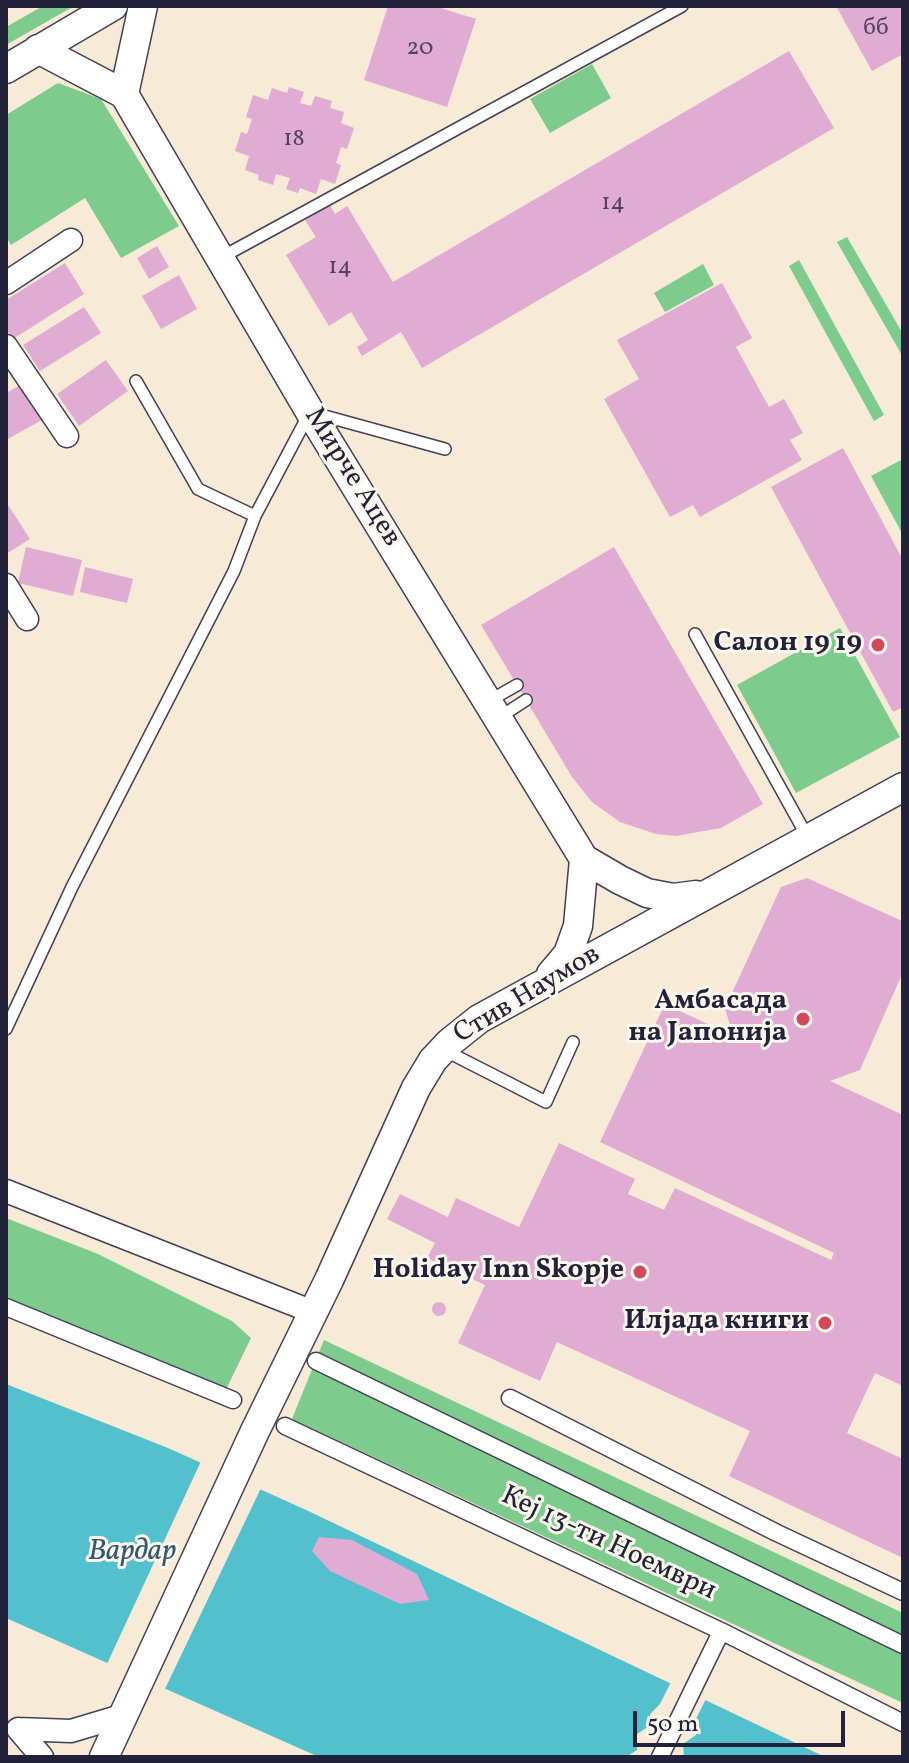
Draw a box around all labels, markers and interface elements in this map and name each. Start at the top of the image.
house number: бб [863,16,889,44]
house number: 20 [406,36,434,64]
house number: 18 [283,127,305,155]
house number: 14 [601,191,625,219]
house number: 14 [328,255,352,283]
street label: Мирче Ацев [295,402,407,554]
place label: Салон 19 19 [714,628,862,662]
marker: Салон 19 19 [869,636,887,654]
street label: Стив Наумов [449,939,607,1053]
place label: Амбасада на Јапонија [628,986,787,1052]
marker: Амбасада на Јапонија [794,1010,812,1028]
place label: Holiday Inn Skopje [373,1255,624,1289]
marker: Holiday Inn Skopje [631,1263,649,1281]
place label: Илјада книги [624,1306,809,1340]
marker: Илјада книги [816,1314,834,1332]
street label: Кеј 13-ти Ноември [495,1480,721,1610]
water label: Вардар [88,1535,176,1571]
scale bar [637,1695,849,1745]
text: 50 m [647,1708,699,1742]

